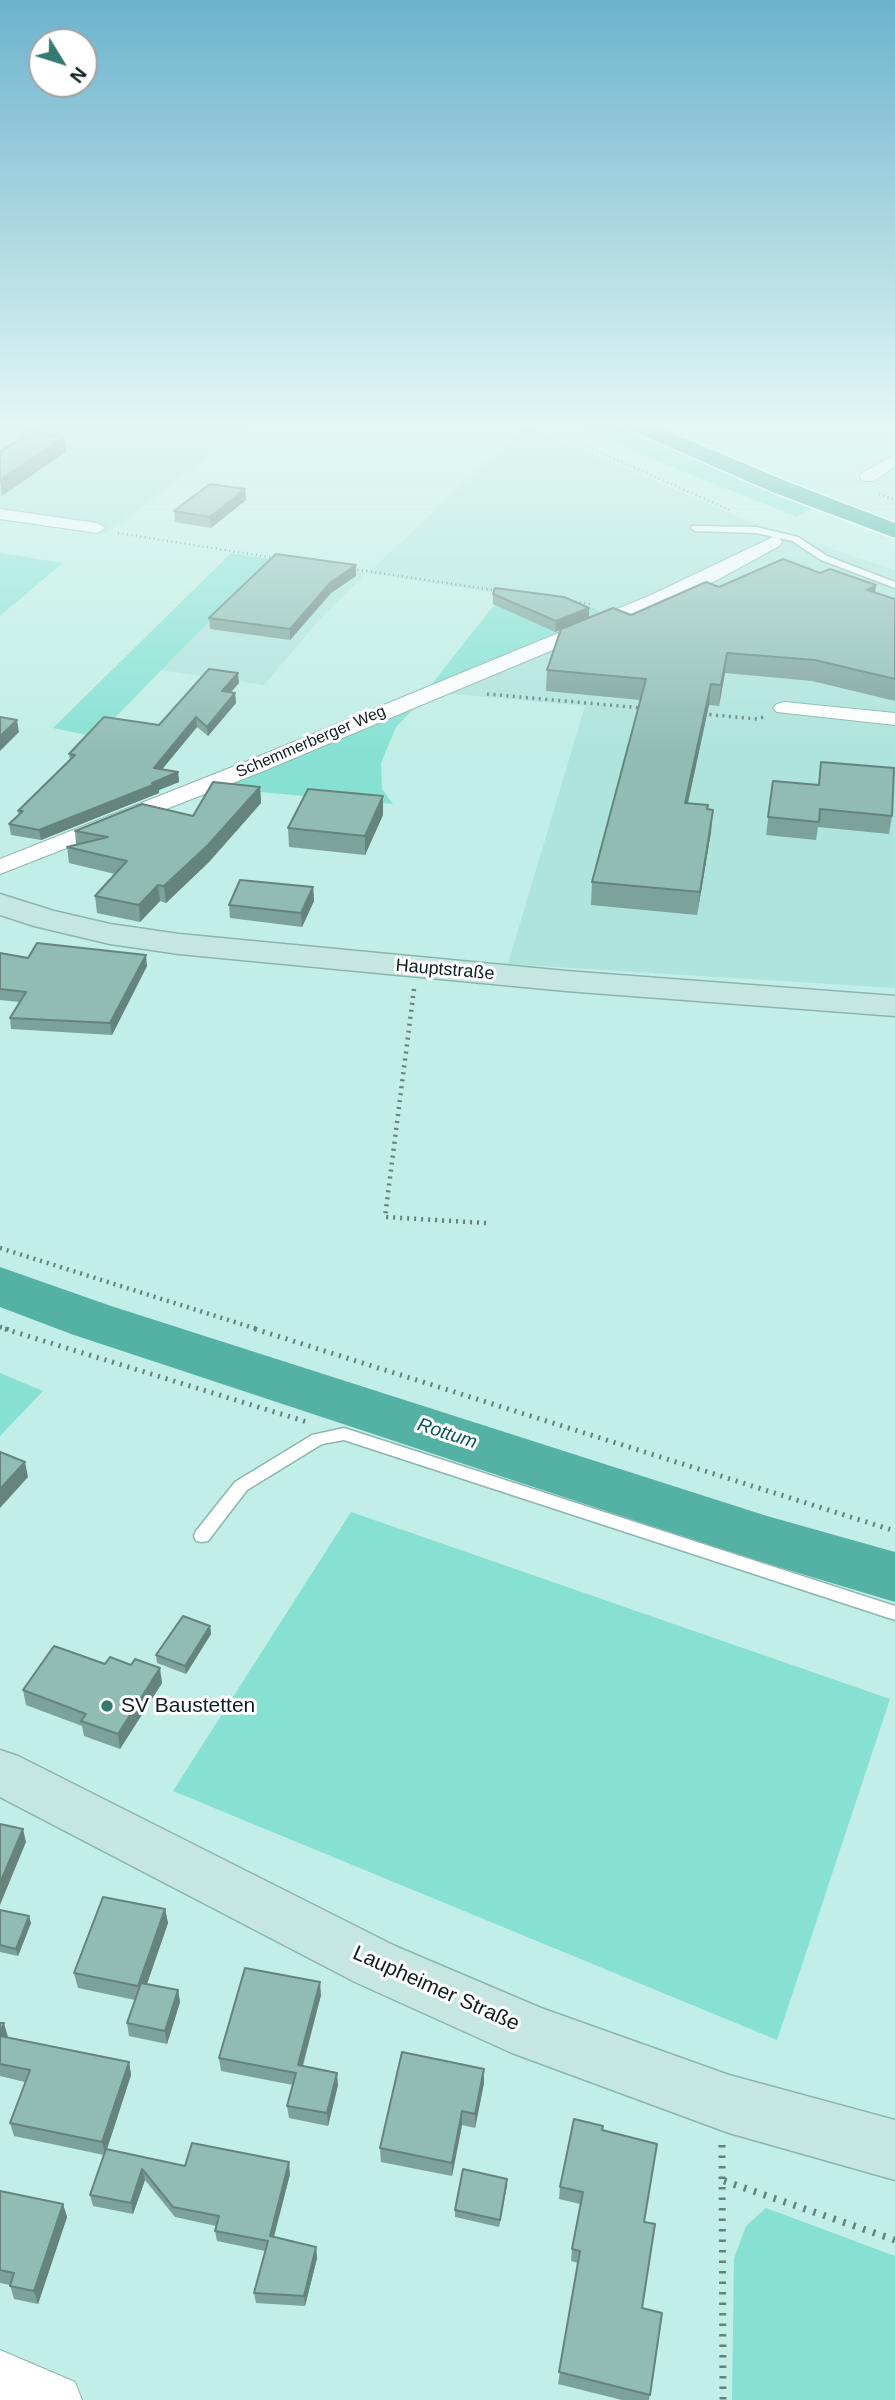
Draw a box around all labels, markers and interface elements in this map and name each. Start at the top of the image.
north arrow [28,28,98,98]
text: N [66,63,91,87]
street label: Schemmerberger Weg [233,702,389,782]
street label: Hauptstraße [395,955,495,985]
water label: Rottum [414,1414,480,1454]
place label: SV Baustetten [121,1693,255,1719]
marker: SV Baustetten [99,1698,115,1714]
street label: Laupheimer Straße [349,1941,523,2037]

